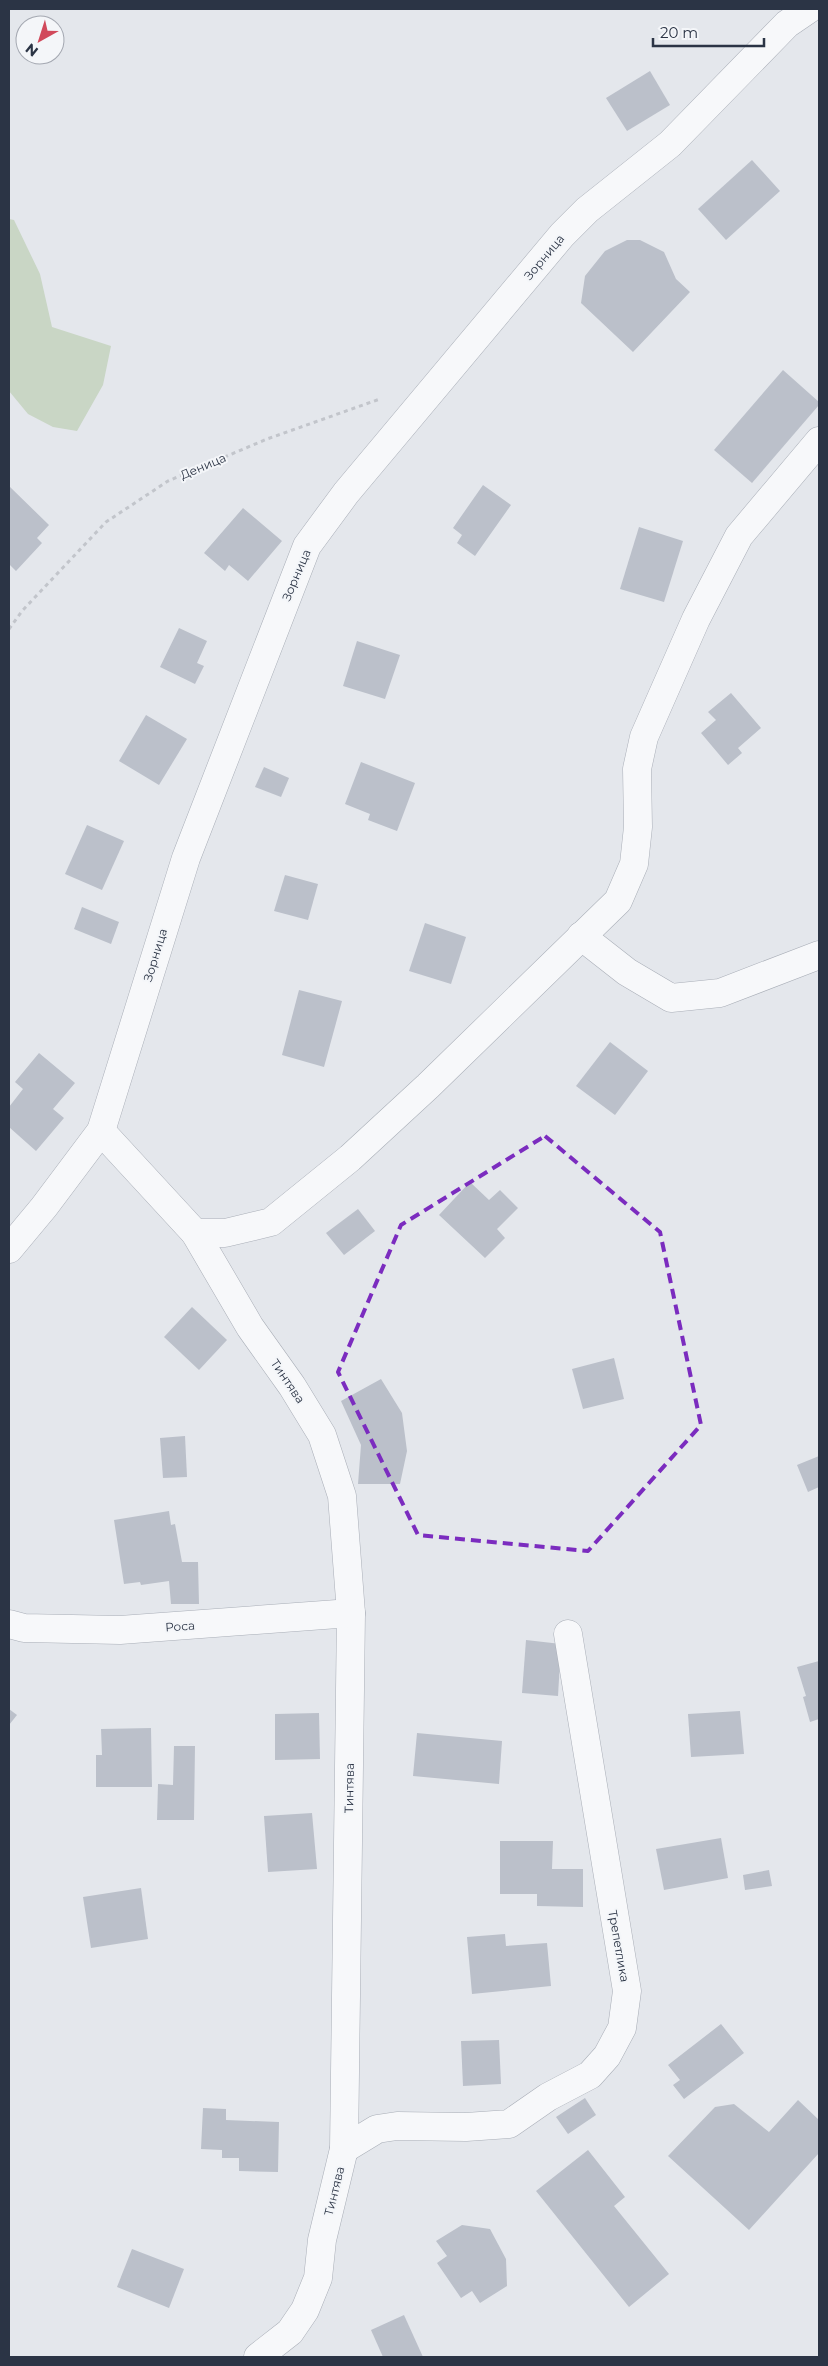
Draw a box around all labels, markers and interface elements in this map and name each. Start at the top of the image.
north arrow [15,15,65,65]
scale bar [653,15,764,47]
text: 20 m [660,23,698,42]
text: N [22,40,42,61]
street label: Зорница [521,231,567,283]
street label: Деница [178,450,228,482]
street label: Зорница [278,547,314,603]
street label: Зорница [140,927,170,983]
street label: Тинтява [268,1356,308,1406]
street label: Роса [165,1617,195,1635]
street label: Тинтява [341,1763,357,1813]
street label: Трепетлика [605,1909,633,1983]
street label: Тинтява [321,2165,347,2217]

